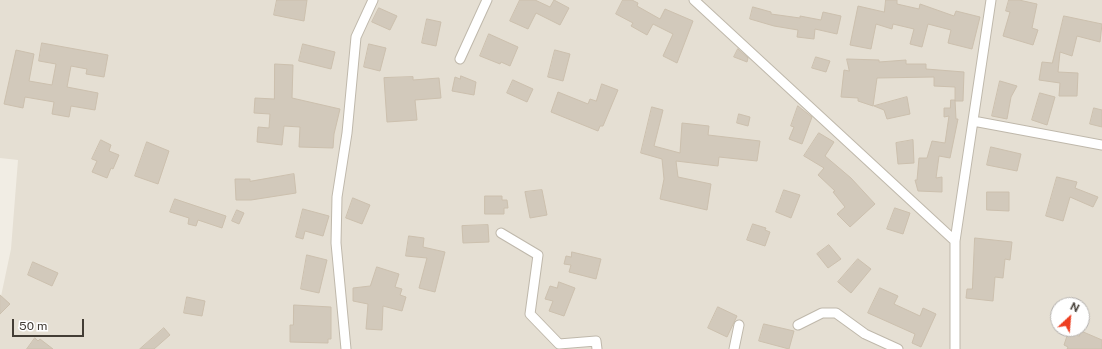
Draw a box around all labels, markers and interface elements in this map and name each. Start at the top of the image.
north arrow [1050,297,1090,337]
text: N [1068,300,1081,314]
scale bar [14,311,86,337]
text: 50 m [19,319,47,333]

